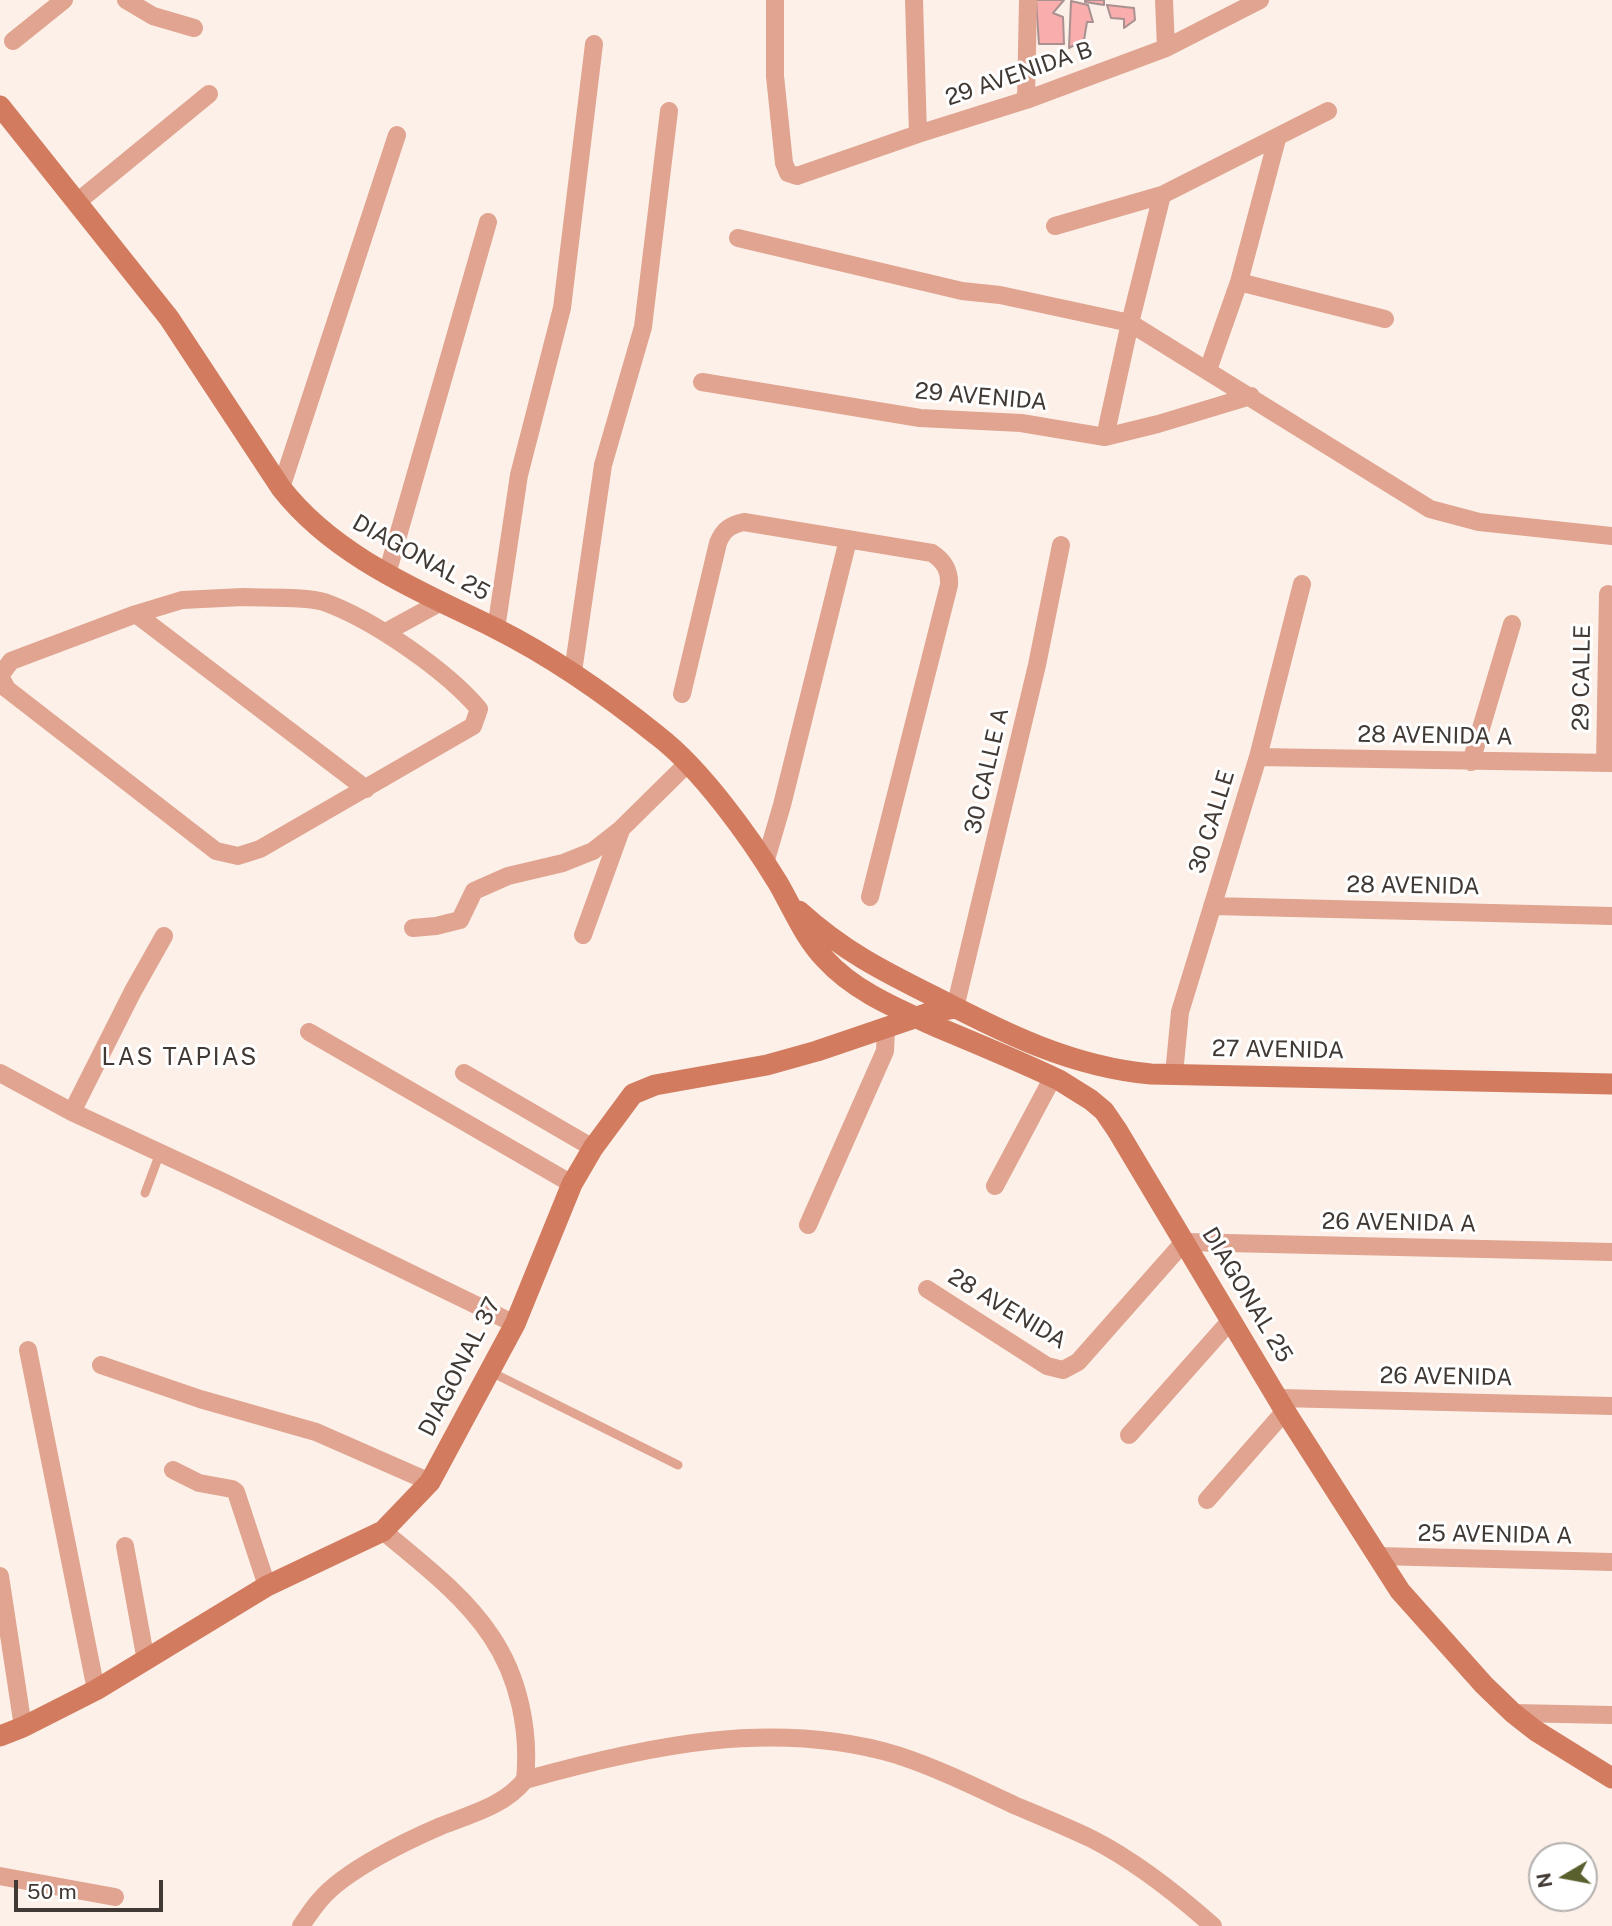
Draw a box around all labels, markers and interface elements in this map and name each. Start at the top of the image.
street label: 29 AVENIDA B [942,36,1096,112]
street label: 29 AVENIDA [914,377,1048,417]
street label: DIAGONAL 25 [348,509,494,607]
street label: 29 CALLE [1567,625,1597,731]
street label: 30 CALLE A [959,705,1015,837]
street label: 28 AVENIDA A [1357,721,1513,751]
street label: 30 CALLE [1183,767,1241,877]
street label: 28 AVENIDA [1346,871,1480,901]
street label: 27 AVENIDA [1212,1035,1344,1065]
district label: LAS TAPIAS [103,1044,257,1072]
street label: 26 AVENIDA A [1321,1208,1477,1238]
street label: DIAGONAL 25 [1196,1222,1298,1368]
street label: 28 AVENIDA [943,1263,1071,1355]
street label: DIAGONAL 37 [413,1293,507,1441]
street label: 26 AVENIDA [1379,1362,1513,1392]
street label: 25 AVENIDA A [1417,1520,1573,1550]
north arrow [1528,1842,1598,1912]
scale bar [18,1867,166,1911]
text: N [1532,1871,1556,1890]
text: 50 m [27,1879,77,1904]

